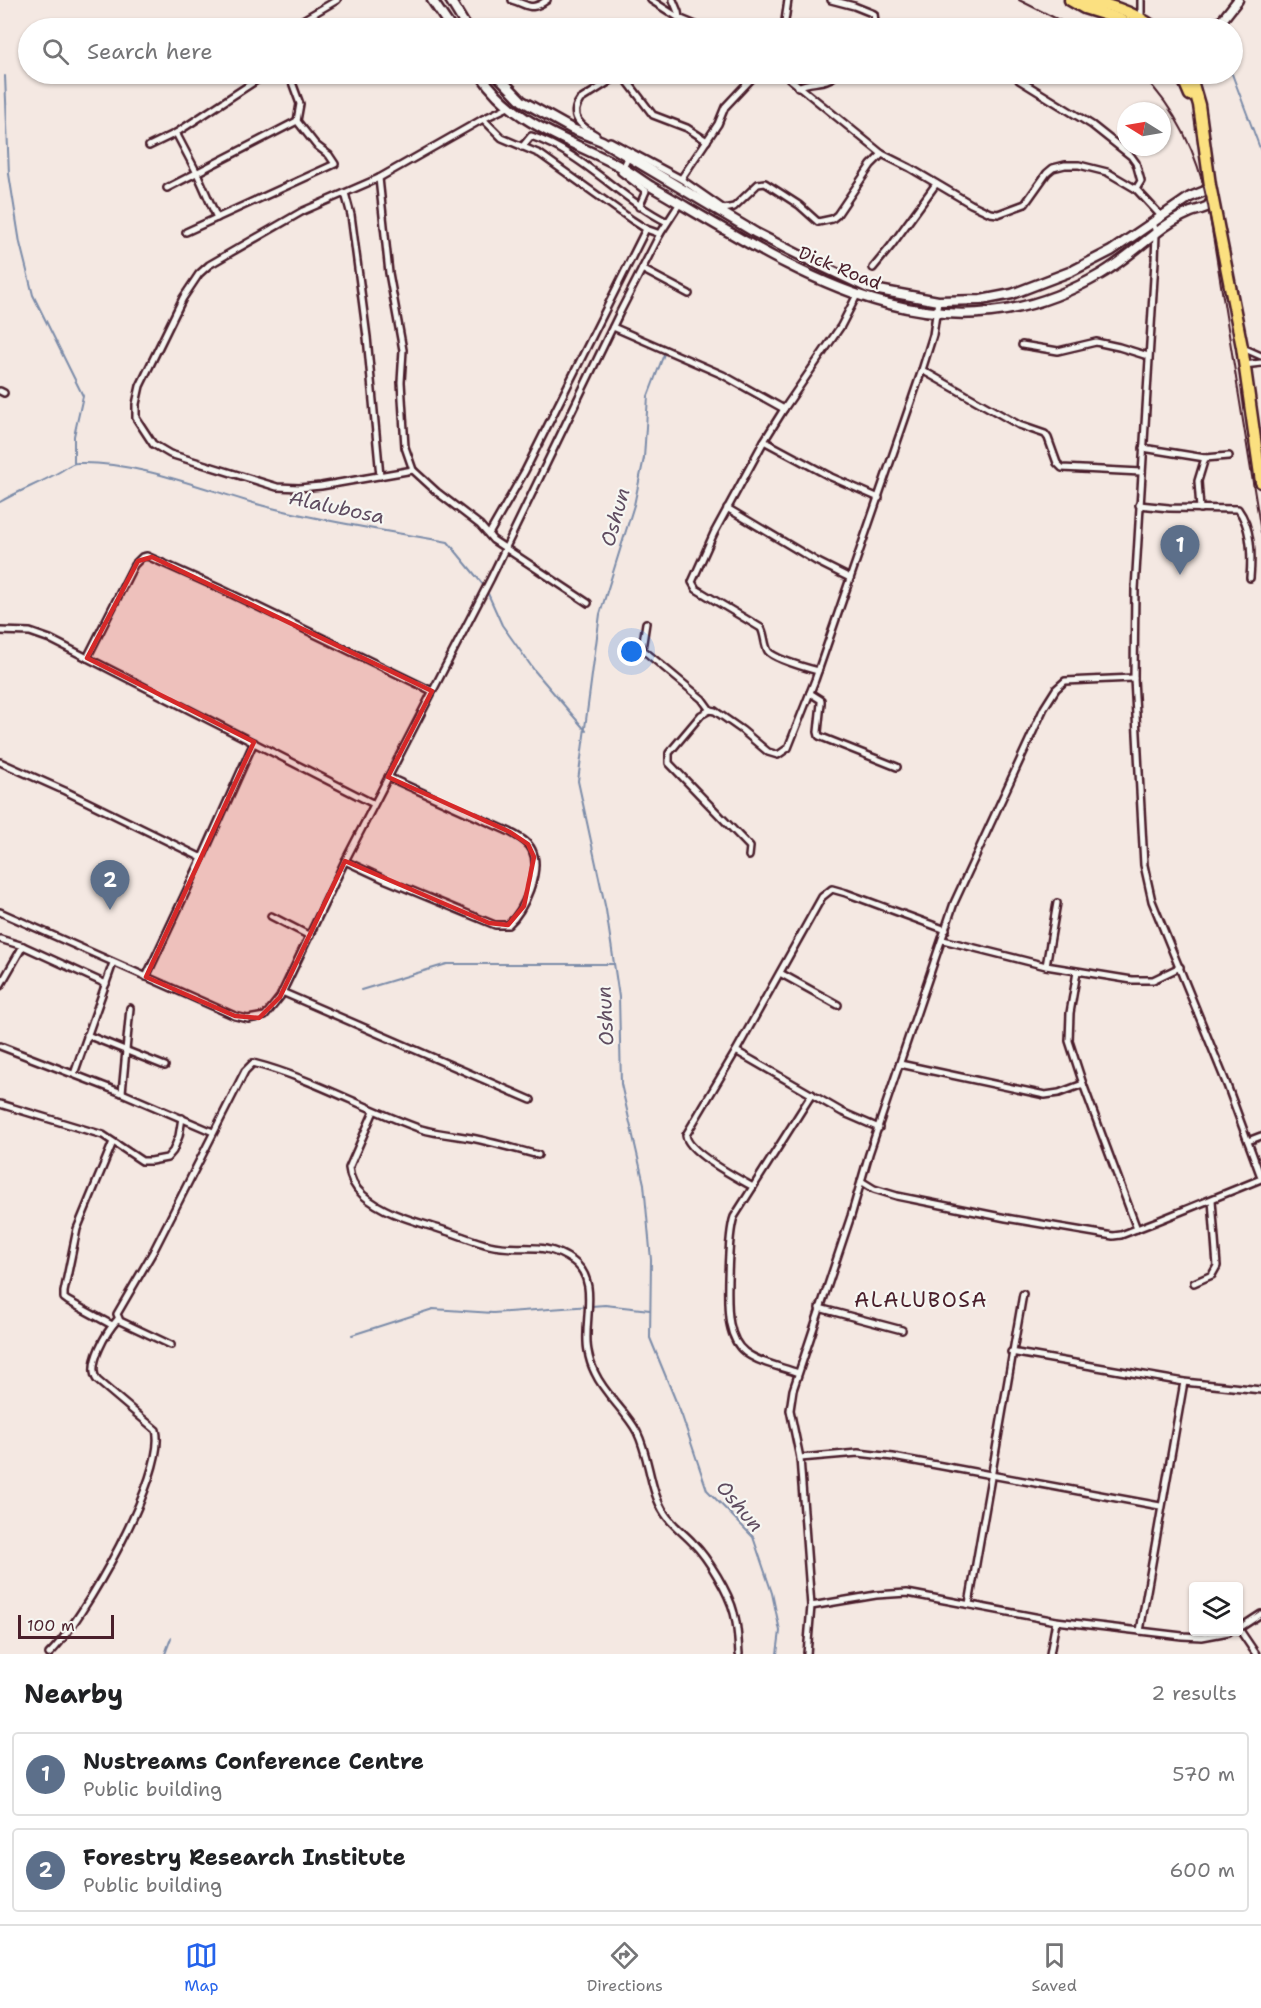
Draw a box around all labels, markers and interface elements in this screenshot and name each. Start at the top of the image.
search box [18,18,1243,84]
icon: search [39,35,72,68]
text: Search here [87,37,213,66]
north arrow [1117,102,1171,156]
street label: Dick Road [795,241,885,295]
water label: Alalubosa [287,484,387,530]
water label: Oshun [594,485,636,549]
pin: 1 [1160,526,1200,575]
your location [617,637,646,666]
pin: 2 [90,860,130,910]
water label: Oshun [590,985,620,1047]
district label: ALALUBOSA [854,1286,988,1314]
water label: Oshun [711,1475,769,1537]
map controls [1189,1582,1243,1636]
button: layers [1189,1582,1243,1636]
scale bar [18,1612,114,1640]
text: 100 m [27,1615,75,1636]
text: Nearby [24,1676,123,1711]
text: 2 results [1151,1680,1237,1706]
text: Nustreams Conference Centre [83,1747,424,1776]
text: 1 [41,1761,50,1787]
text: 570 m [1172,1761,1235,1787]
text: Public building [83,1776,222,1802]
text: Forestry Research Institute [83,1843,406,1872]
text: 2 [39,1857,53,1883]
text: 600 m [1170,1857,1235,1883]
text: Public building [83,1872,222,1898]
tab: Map [184,1939,218,1996]
tab: Directions [587,1939,663,1996]
tab: Saved [1031,1939,1077,1996]

